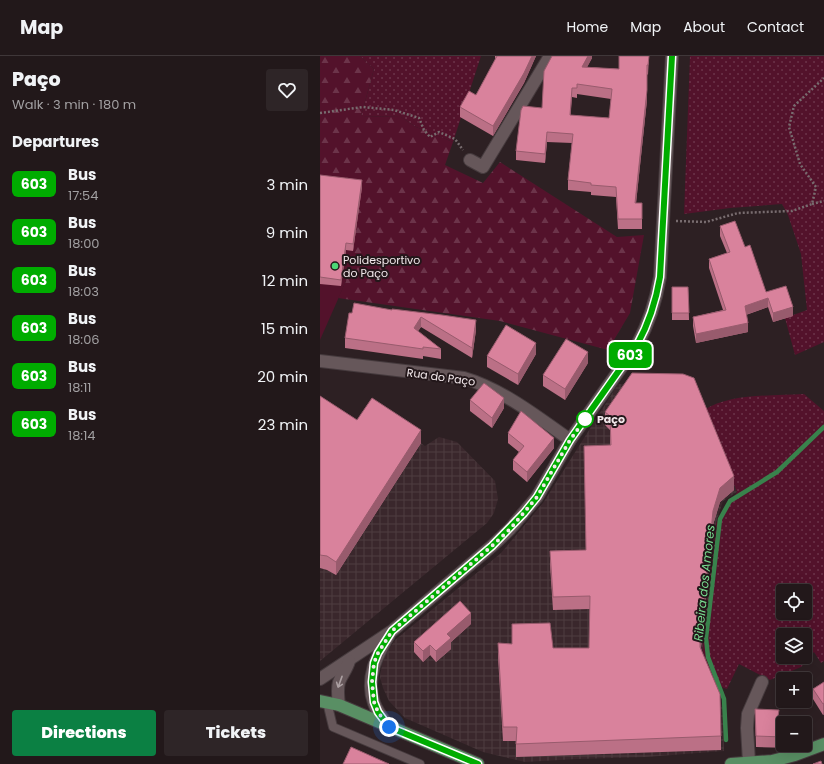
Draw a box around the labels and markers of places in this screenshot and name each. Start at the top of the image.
place label: Polidesportivo do Paço [343,252,420,281]
marker: Polidesportivo do Paço [330,261,340,271]
marker: Paço [576,410,594,428]
place label: Paço [597,411,625,427]

